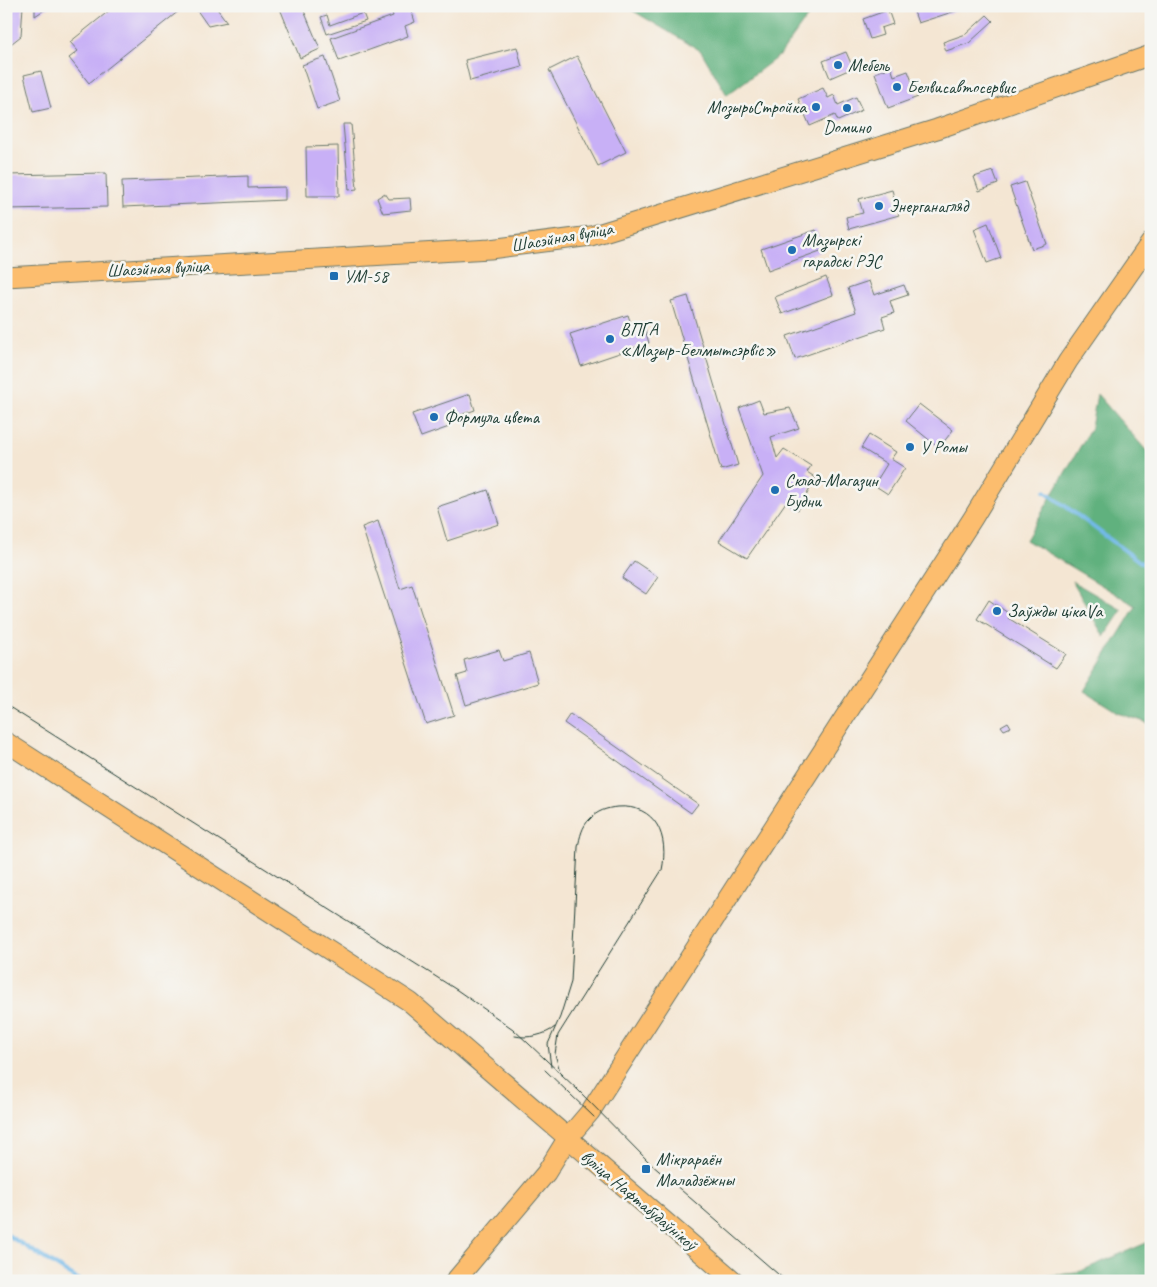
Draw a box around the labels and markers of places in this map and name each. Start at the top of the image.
place label: Мебель [848,54,891,76]
marker: Мебель [832,59,844,71]
place label: Белвисавтосервис [907,76,1017,98]
marker: Белвисавтосервис [891,81,903,93]
place label: МозырьСтройка [707,96,807,119]
marker: МозырьСтройка [810,101,822,113]
marker: Dомино [841,102,853,114]
place label: Dомино [823,116,873,138]
place label: Энерганагляд [889,195,970,217]
marker: Энерганагляд [873,200,885,212]
place label: Мазырскі гарадскі РЭС [802,229,884,272]
marker: Мазырскі гарадскі РЭС [786,244,798,256]
place label: УМ-58 [344,265,390,287]
marker: УМ-58 [328,270,340,282]
place label: ВПГА «Мазыр-Белмытсэрвіс» [620,318,776,362]
marker: ВПГА «Мазыр-Белмытсэрвіс» [604,333,616,345]
place label: Формула цвета [444,406,541,428]
marker: Формула цвета [428,411,440,423]
place label: У Ромы [920,436,968,458]
marker: У Ромы [904,441,916,453]
place label: Склад-Магазин Будни [785,469,879,512]
marker: Склад-Магазин Будни [769,484,781,496]
place label: Заўжды цікаVа [1007,600,1104,622]
marker: Заўжды цікаVа [991,605,1003,617]
place label: Мікрараён Маладзёжны [656,1148,735,1191]
marker: Мікрараён Маладзёжны [640,1163,652,1175]

